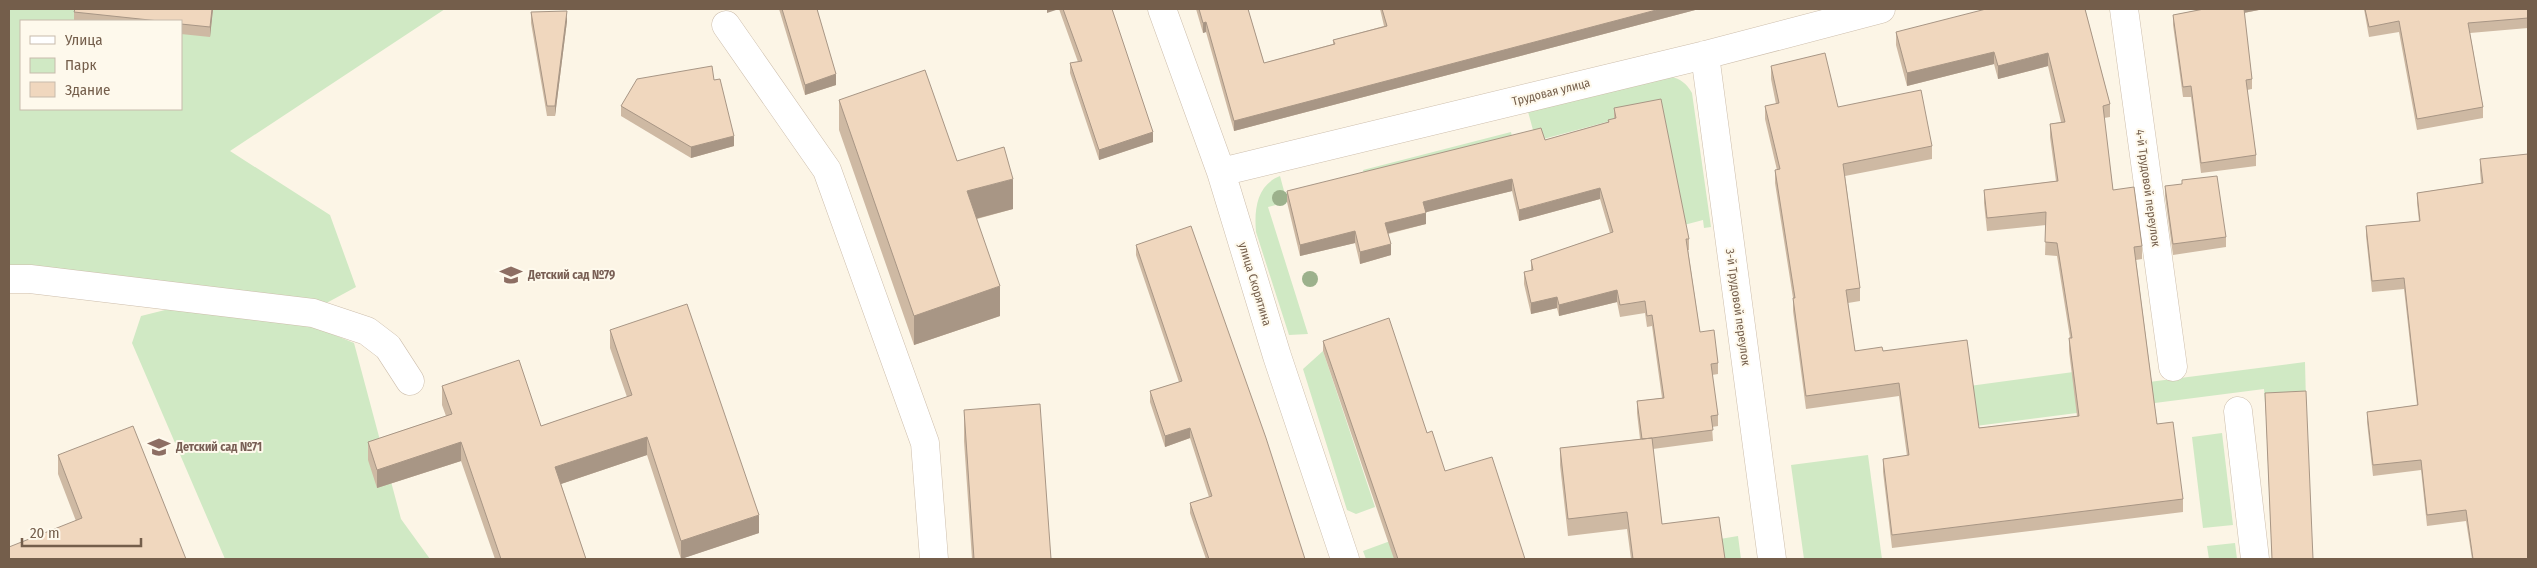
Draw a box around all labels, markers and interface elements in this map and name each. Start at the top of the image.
legend [20,20,182,110]
text: Улица [64,31,103,49]
text: Парк [65,56,96,74]
street label: Трудовая улица [1510,75,1592,108]
text: Здание [65,81,111,99]
street label: 4-й Трудовой переулок [2133,128,2163,248]
street label: улица Скорятина [1236,241,1274,327]
street label: 3-й Трудовой переулок [1723,248,1753,367]
school or university icon: Детский сад №79 [498,262,524,288]
place label: Детский сад №79 [527,268,615,282]
school or university icon: Детский сад №71 [146,434,172,460]
place label: Детский сад №71 [175,440,262,454]
scale bar [22,516,141,548]
text: 20 m [30,524,60,542]

